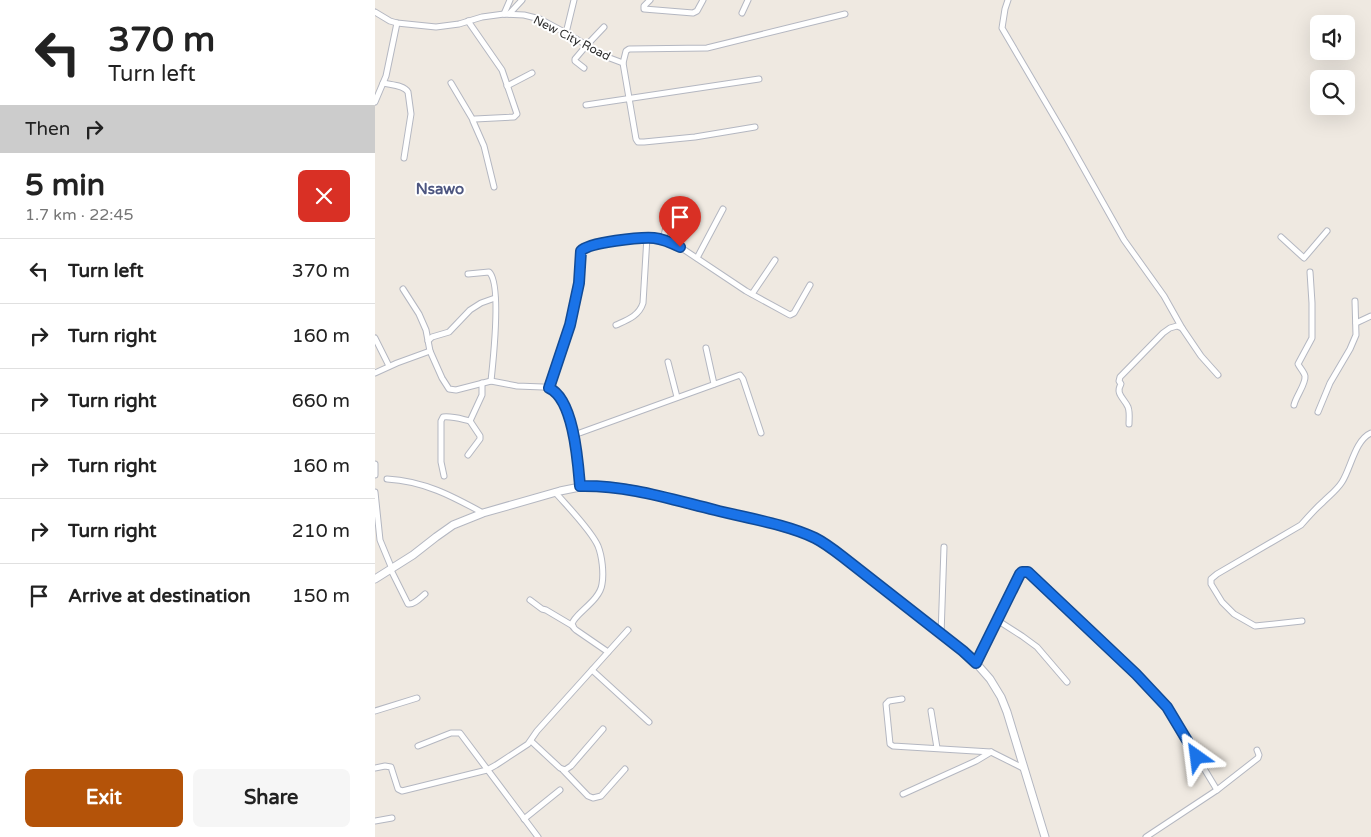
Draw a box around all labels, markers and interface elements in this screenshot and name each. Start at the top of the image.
street label: New City Road [531,13,613,63]
map controls [1310,15,1355,115]
button: sound [1310,15,1355,60]
text: 370 m [108,19,215,61]
icon: left [25,20,90,85]
text: Turn left [108,61,196,87]
button: search [1310,70,1355,115]
icon: right [80,115,108,143]
text: Then [25,118,70,140]
text: 5 min [25,167,105,204]
button: close [298,170,350,222]
district label: Nsawo [416,180,464,198]
pin [659,196,701,247]
icon: arrive [666,203,694,231]
text: 1.7 km · 22:45 [25,205,134,225]
icon: left [25,257,53,285]
text: Turn left [68,260,144,282]
text: 370 m [292,260,350,282]
icon: right [25,322,53,350]
text: Turn right [68,325,156,347]
text: 160 m [292,325,350,347]
icon: right [25,387,53,415]
text: Turn right [68,390,156,412]
text: 660 m [292,390,350,412]
icon: right [25,452,53,480]
text: Turn right [68,455,156,477]
text: 160 m [292,455,350,477]
icon: right [25,517,53,545]
text: Turn right [68,520,156,542]
text: 210 m [292,520,350,542]
icon: arrive [25,582,53,610]
text: Arrive at destination [68,585,251,607]
text: 150 m [292,585,350,607]
position arrow [1170,730,1222,782]
button: Exit [25,769,183,827]
button: Share [193,769,350,827]

